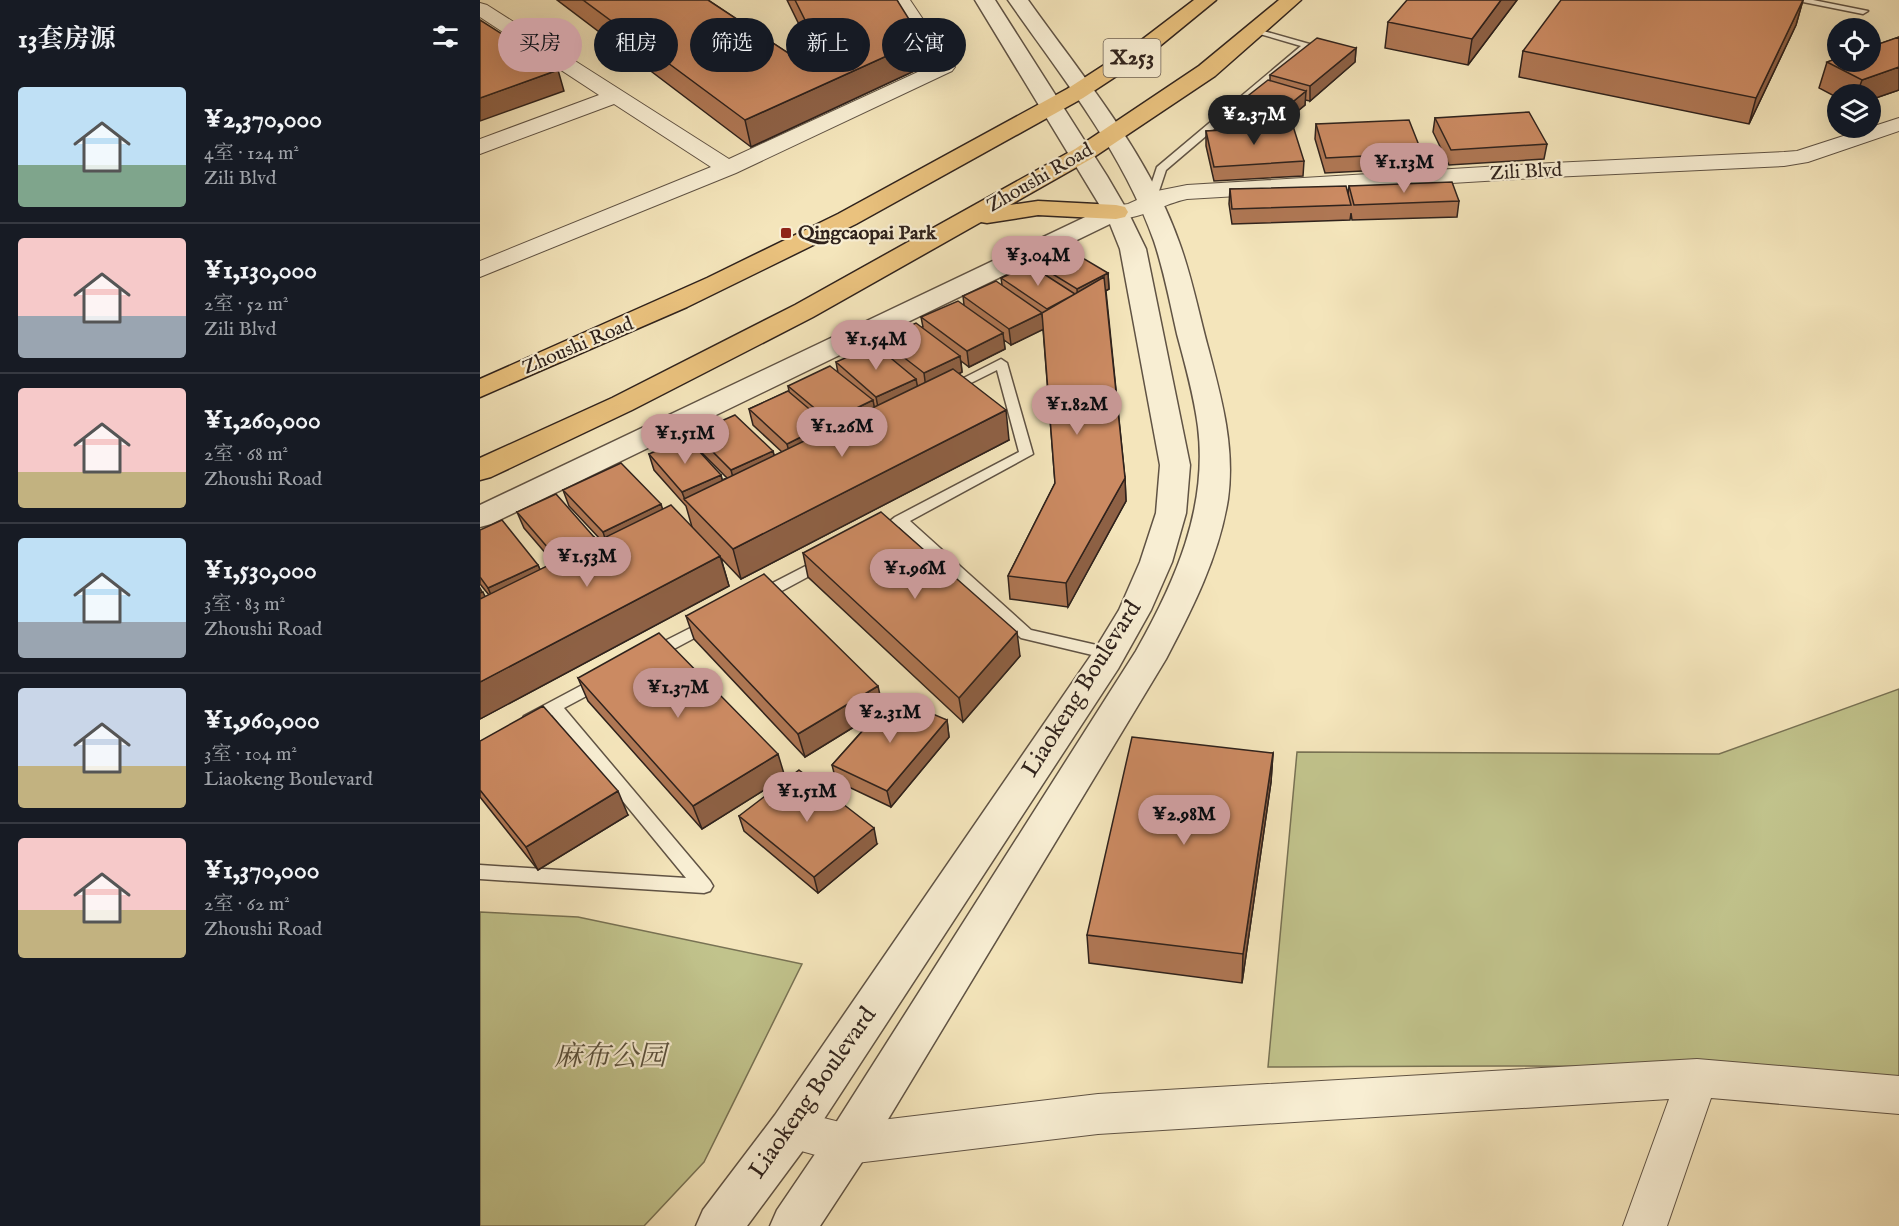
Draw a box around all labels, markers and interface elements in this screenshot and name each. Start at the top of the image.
chip: 买房 [498,18,582,72]
chip: 租房 [594,18,678,72]
chip: 筛选 [690,18,774,72]
chip: 新上 [786,18,870,72]
chip: 公寓 [882,18,966,72]
map controls [1827,18,1881,138]
button: locate [1827,18,1881,72]
icon: filters [429,20,462,53]
text: 13套房源 [18,23,115,56]
road number: X253 [1104,39,1160,77]
button: layers [1827,84,1881,138]
pin: ¥2.37M [1205,95,1303,146]
text: ¥2.37M [1222,102,1286,127]
text: ¥2,370,000 [204,103,322,136]
icon: home [66,111,138,183]
street label: Zhoushi Road [983,137,1098,218]
text: 4室 · 124 m² [204,141,299,166]
pin: ¥1.13M [1355,143,1453,194]
text: ¥1.13M [1374,150,1434,175]
street label: Zili Blvd [1489,158,1563,186]
text: Zili Blvd [204,166,276,191]
place label: Qingcaopai Park [798,221,938,246]
marker: Qingcaopai Park [779,226,793,240]
pin: ¥3.04M [989,236,1087,287]
text: ¥3.04M [1006,243,1070,268]
text: ¥1,130,000 [204,254,317,287]
icon: home [66,262,138,334]
text: 2室 · 52 m² [204,292,288,317]
street label: Zhoushi Road [519,311,638,381]
text: Zili Blvd [204,317,276,342]
pin: ¥1.54M [827,320,925,371]
text: ¥1.54M [845,327,907,352]
pin: ¥1.82M [1028,385,1126,436]
text: ¥1.82M [1046,392,1108,417]
text: ¥1,260,000 [204,404,321,437]
pin: ¥1.26M [793,407,891,458]
icon: home [66,412,138,484]
pin: ¥1.51M [636,414,734,465]
text: ¥1.26M [811,414,873,439]
text: ¥1.51M [655,421,715,446]
text: 2室 · 68 m² [204,442,288,467]
text: Zhoushi Road [204,467,322,492]
pin: ¥1.53M [538,537,636,588]
text: ¥1.53M [557,544,617,569]
pin: ¥1.96M [866,549,964,600]
text: ¥1,530,000 [204,554,317,587]
text: ¥1.96M [884,556,946,581]
icon: home [66,562,138,634]
text: 3室 · 83 m² [204,592,285,617]
street label: Liaokeng Boulevard [1015,595,1149,783]
text: Zhoushi Road [204,617,322,642]
pin: ¥1.37M [629,668,727,719]
text: ¥1.37M [647,675,709,700]
pin: ¥2.31M [841,693,939,744]
text: ¥2.31M [859,700,921,725]
text: ¥1,960,000 [204,704,320,737]
icon: home [66,712,138,784]
text: 3室 · 104 m² [204,742,297,767]
text: Liaokeng Boulevard [204,767,373,792]
pin: ¥1.51M [758,772,856,823]
text: ¥1.51M [777,779,837,804]
pin: ¥2.98M [1135,795,1233,846]
text: ¥2.98M [1152,802,1216,827]
text: ¥1,370,000 [204,854,319,887]
icon: home [66,862,138,934]
text: 2室 · 62 m² [204,892,290,917]
text: Zhoushi Road [204,917,322,942]
street label: Liaokeng Boulevard [742,1001,884,1185]
park label: 麻布公园 [554,1040,670,1075]

